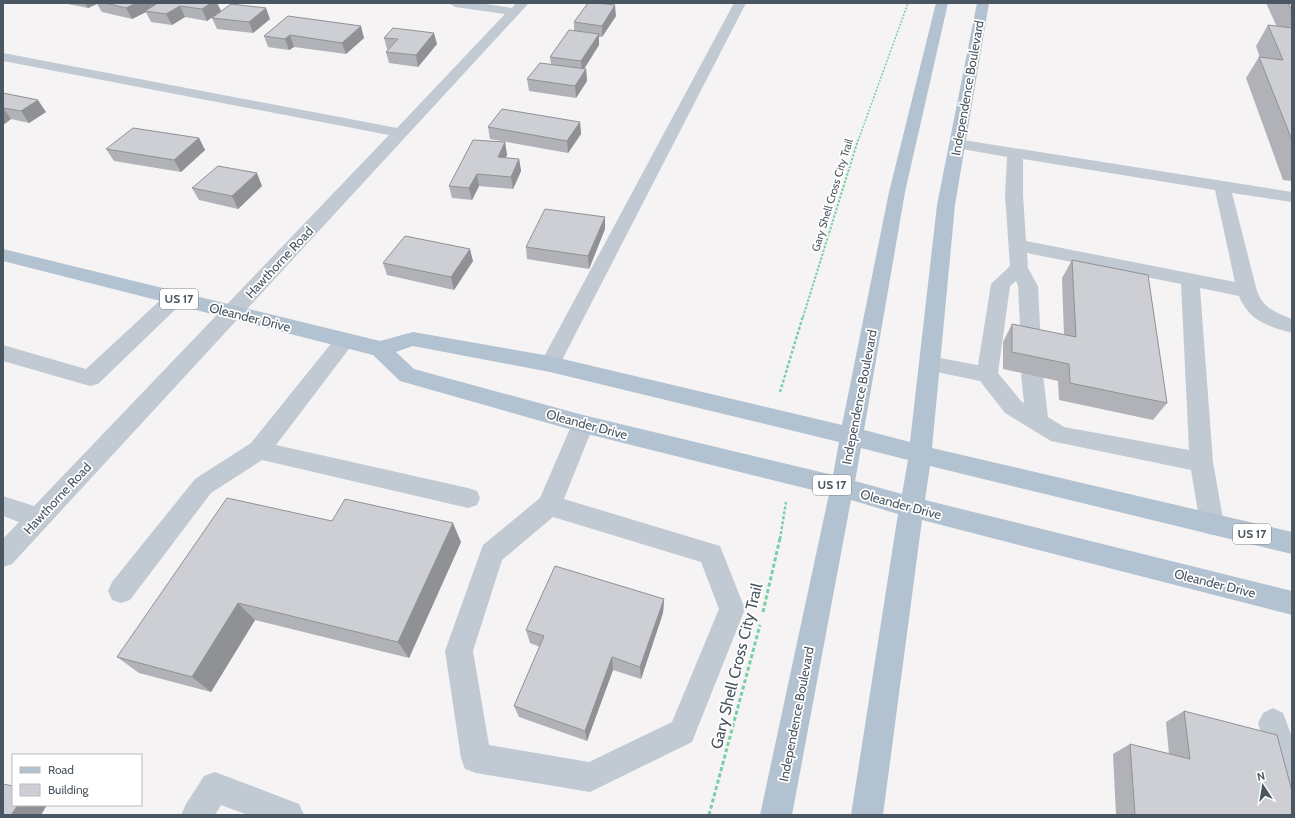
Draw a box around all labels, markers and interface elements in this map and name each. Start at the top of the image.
street label: Independence Boulevard [947,19,987,157]
street label: Gary Shell Cross City Trail [808,137,856,253]
street label: Hawthorne Road [242,223,316,301]
road number: US 17 [160,289,198,309]
street label: Oleander Drive [208,299,293,335]
street label: Independence Boulevard [838,328,880,466]
street label: Oleander Drive [545,406,630,443]
street label: Hawthorne Road [20,459,94,537]
road number: US 17 [813,475,851,495]
street label: Oleander Drive [859,486,944,523]
road number: US 17 [1233,524,1271,544]
street label: Oleander Drive [1173,565,1258,601]
street label: Gary Shell Cross City Trail [707,581,766,751]
street label: Independence Boulevard [775,645,817,783]
legend [12,754,142,806]
text: Road [48,762,74,777]
north arrow [1243,766,1283,806]
text: N [1256,769,1266,784]
text: Building [48,782,90,797]

